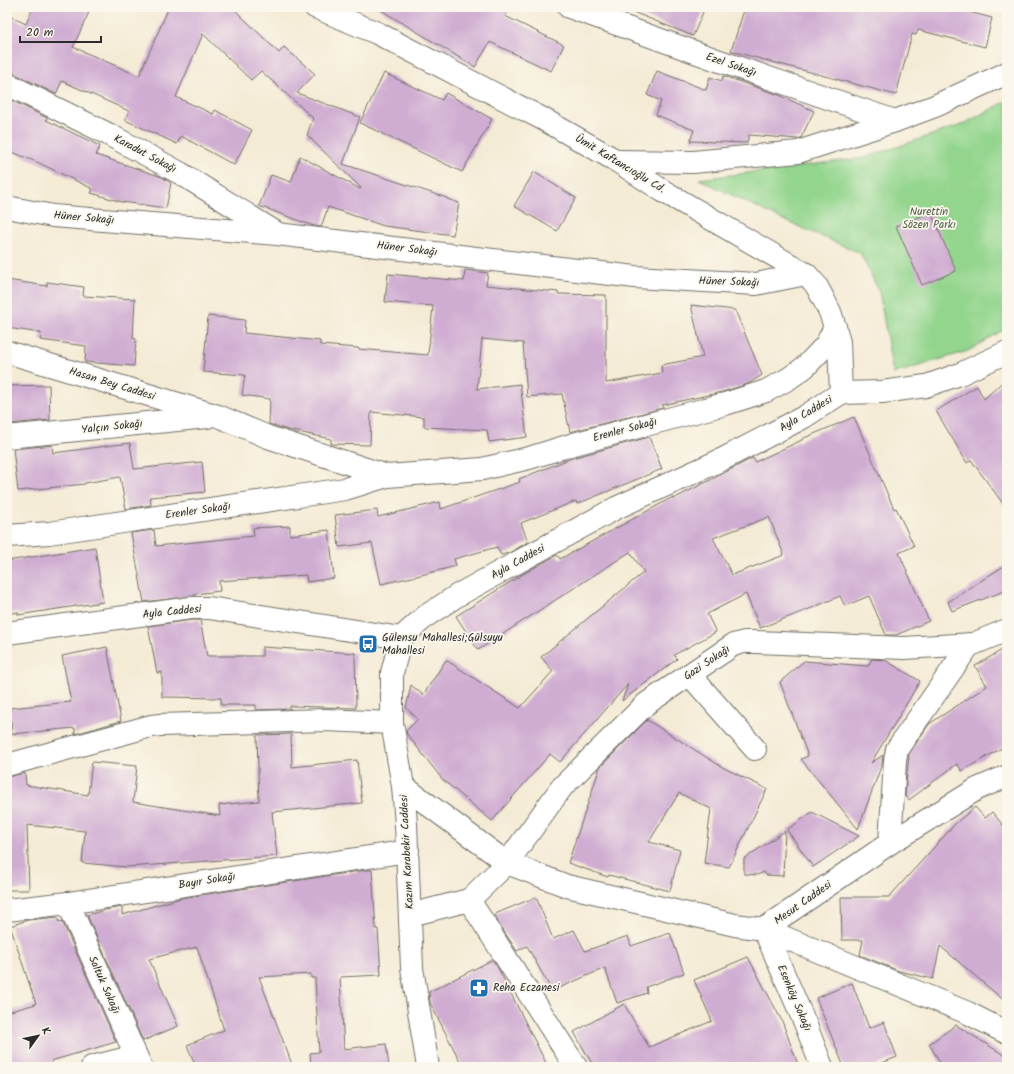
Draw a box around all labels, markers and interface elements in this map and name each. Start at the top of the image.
scale bar [20,18,101,44]
text: 20 m [26,23,54,42]
street label: Ezel Sokağı [703,48,759,82]
street label: Karadut Sokağı [110,130,180,178]
street label: Ümit Kaftancıoğlu Cd. [571,130,669,198]
park label: Nurettin Sözen Parkı [902,203,956,234]
street label: Hüner Sokağı [53,206,115,230]
street label: Hüner Sokağı [376,236,438,262]
street label: Hüner Sokağı [698,272,760,292]
street label: Hasan Bey Caddesi [67,362,158,406]
street label: Ayla Caddesi [776,391,836,437]
street label: Erenler Sokağı [591,413,659,447]
street label: Yalçın Sokağı [81,415,144,439]
street label: Erenler Sokağı [164,497,232,524]
street label: Ayla Caddesi [488,540,549,584]
street label: Ayla Caddesi [142,600,203,624]
place label: Gülensu Mahallesi;Gülsuyu Mahallesi [382,629,504,660]
bus stop icon: Gülensu Mahallesi;Gülsuyu Mahallesi [357,633,379,655]
street label: Gazi Sokağı [680,641,734,685]
street label: Kazım Karabekir Caddesi [395,794,419,910]
street label: Bayır Sokağı [177,868,237,894]
street label: Mesut Caddesi [770,876,836,930]
street label: Saltuk Sokağı [83,953,125,1017]
street label: Esenköy Sokağı [772,962,816,1034]
pharmacy icon: Reha Eczanesi [468,977,490,999]
place label: Reha Eczanesi [493,979,560,997]
north arrow [18,1016,58,1056]
text: K [36,1023,55,1039]

